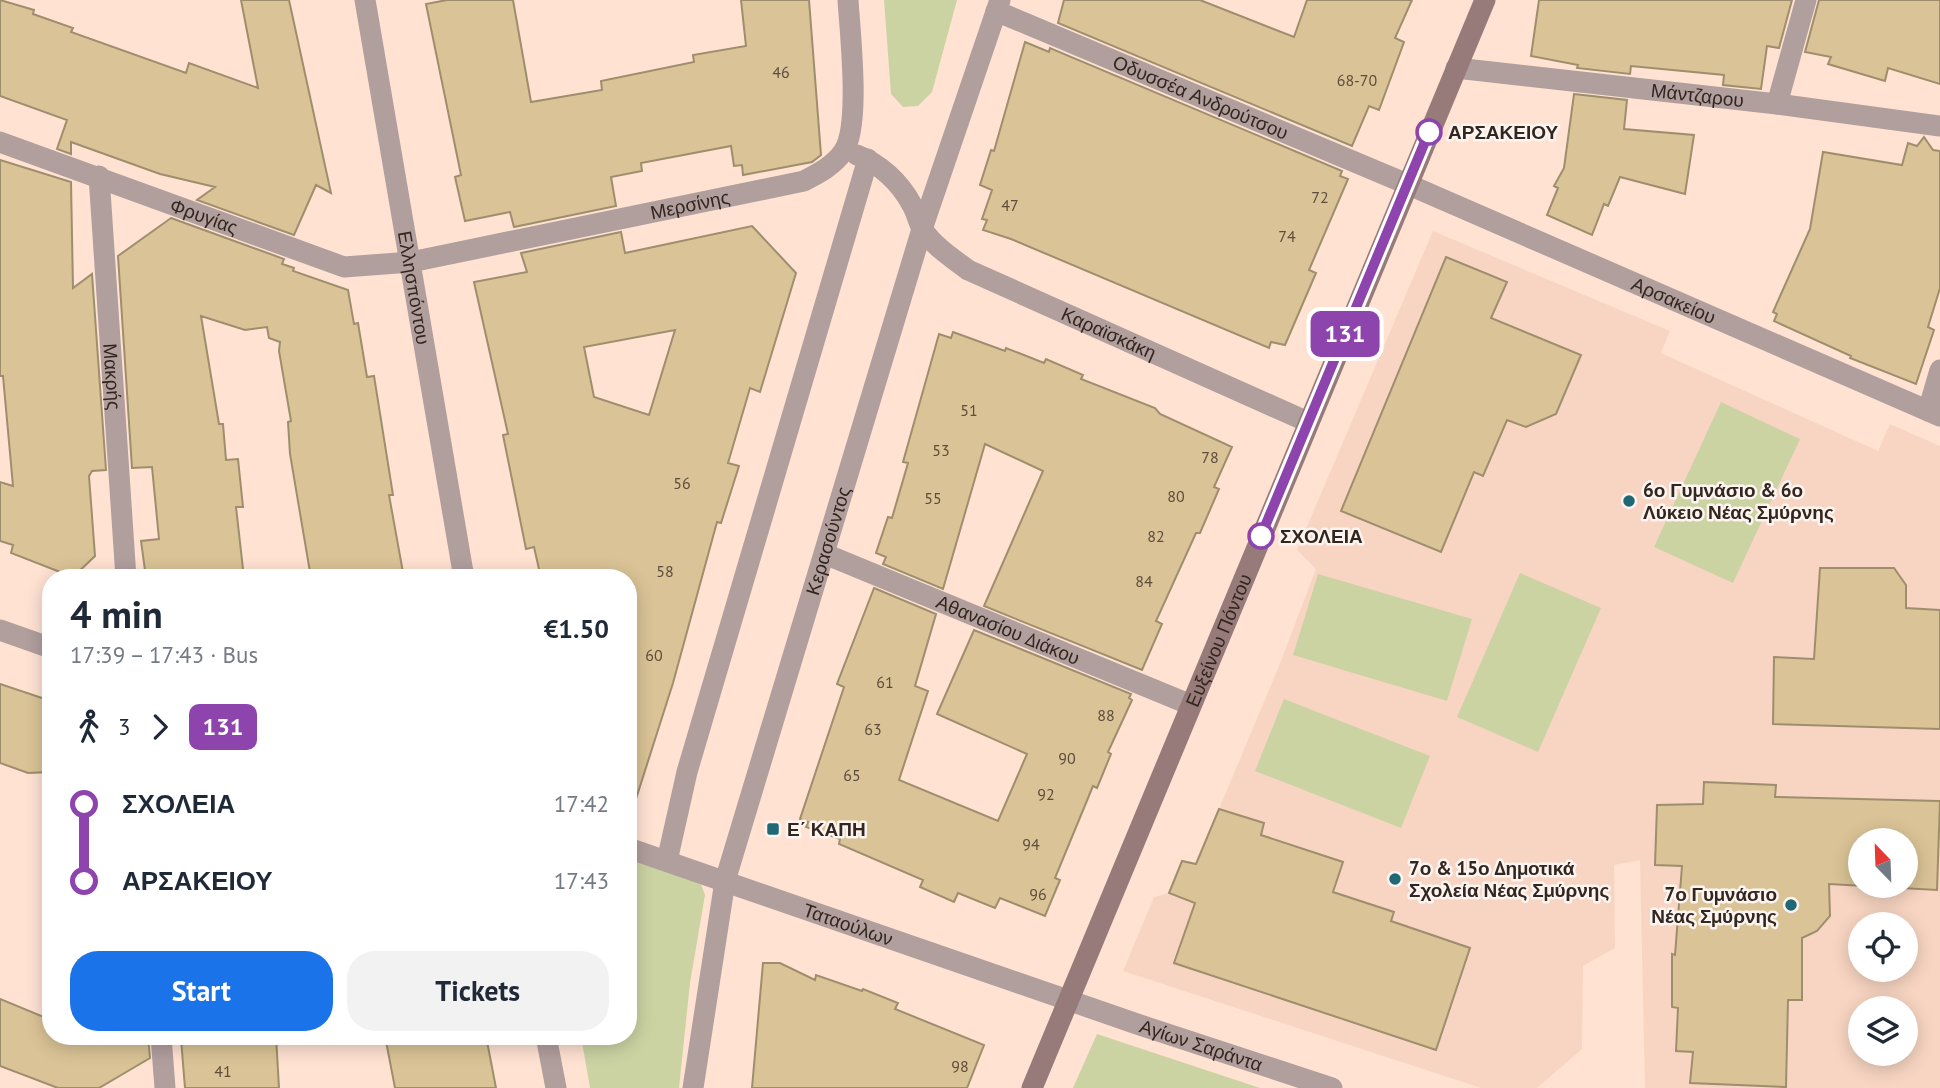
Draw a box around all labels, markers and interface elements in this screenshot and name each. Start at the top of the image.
street label: Οδυσσέα Ανδρούτσου [1109,50,1292,145]
house number: 46 [772,62,790,82]
house number: 68-70 [1337,70,1378,90]
street label: Μάντζαρου [1650,78,1745,112]
marker: ΑΡΣΑΚΕΙΟΥ [1416,119,1442,145]
place label: ΑΡΣΑΚΕΙΟΥ [1448,120,1558,144]
street label: Μερσίνης [648,185,732,224]
house number: 72 [1311,187,1329,207]
street label: Φρυγίας [167,193,241,239]
house number: 47 [1001,195,1019,215]
house number: 74 [1278,226,1296,246]
street label: Ελλησπόντου [393,229,436,346]
street label: Αρσακείου [1628,271,1720,329]
street label: Καραϊσκάκη [1058,301,1160,365]
line badge: 131 [1305,311,1385,357]
text: 131 [1325,318,1365,349]
street label: Μακρής [98,342,127,411]
house number: 51 [960,400,978,420]
house number: 53 [932,440,950,460]
house number: 78 [1201,447,1219,467]
house number: 56 [673,473,691,493]
place label: 6ο Γυμνάσιο & 6ο Λύκειο Νέας Σμύρνης [1643,478,1834,524]
street label: Κερασούντος [800,483,856,598]
house number: 80 [1167,486,1185,506]
house number: 55 [924,488,942,508]
marker: 6ο Γυμνάσιο & 6ο Λύκειο Νέας Σμύρνης [1621,493,1637,509]
marker: ΣΧΟΛΕΙΑ [1248,523,1274,549]
place label: ΣΧΟΛΕΙΑ [1280,524,1363,548]
house number: 82 [1147,526,1165,546]
house number: 58 [656,561,674,581]
street label: Ευξείνου Πόντου [1180,570,1257,710]
house number: 84 [1135,571,1153,591]
text: 4 min [70,589,163,638]
street label: Αθανασίου Διάκου [933,589,1083,670]
text: €1.50 [544,612,609,645]
text: 17:39 – 17:43 · Bus [70,640,258,669]
house number: 60 [645,645,663,665]
house number: 61 [876,672,894,692]
house number: 88 [1097,705,1115,725]
icon: walk [70,708,108,746]
icon: forward [141,708,179,746]
text: 131 [203,711,243,742]
text: 3 [118,712,131,741]
house number: 63 [864,719,882,739]
house number: 90 [1058,748,1076,768]
house number: 65 [843,765,861,785]
house number: 92 [1037,784,1055,804]
text: ΣΧΟΛΕΙΑ [122,787,235,820]
text: 17:42 [554,789,609,818]
place label: Ε΄ ΚΑΠΗ [787,817,866,841]
marker: Ε΄ ΚΑΠΗ [765,821,781,837]
north arrow [1848,828,1918,898]
map controls [1848,828,1918,1066]
house number: 94 [1022,834,1040,854]
place label: 7ο & 15ο Δημοτικά Σχολεία Νέας Σμύρνης [1409,856,1609,902]
text: ΑΡΣΑΚΕΙΟΥ [122,864,273,897]
text: 17:43 [554,866,609,895]
marker: 7ο & 15ο Δημοτικά Σχολεία Νέας Σμύρνης [1387,871,1403,887]
place label: 7ο Γυμνάσιο Νέας Σμύρνης [1651,882,1777,928]
house number: 96 [1029,884,1047,904]
marker: 7ο Γυμνάσιο Νέας Σμύρνης [1783,897,1799,913]
street label: Ταταούλων [800,898,896,951]
button: locate [1848,912,1918,982]
button: Start [70,951,333,1031]
button: Tickets [347,951,609,1031]
button: layers [1848,996,1918,1066]
street label: Αγίων Σαράντα [1137,1014,1266,1076]
house number: 98 [951,1056,969,1076]
house number: 41 [214,1061,232,1081]

